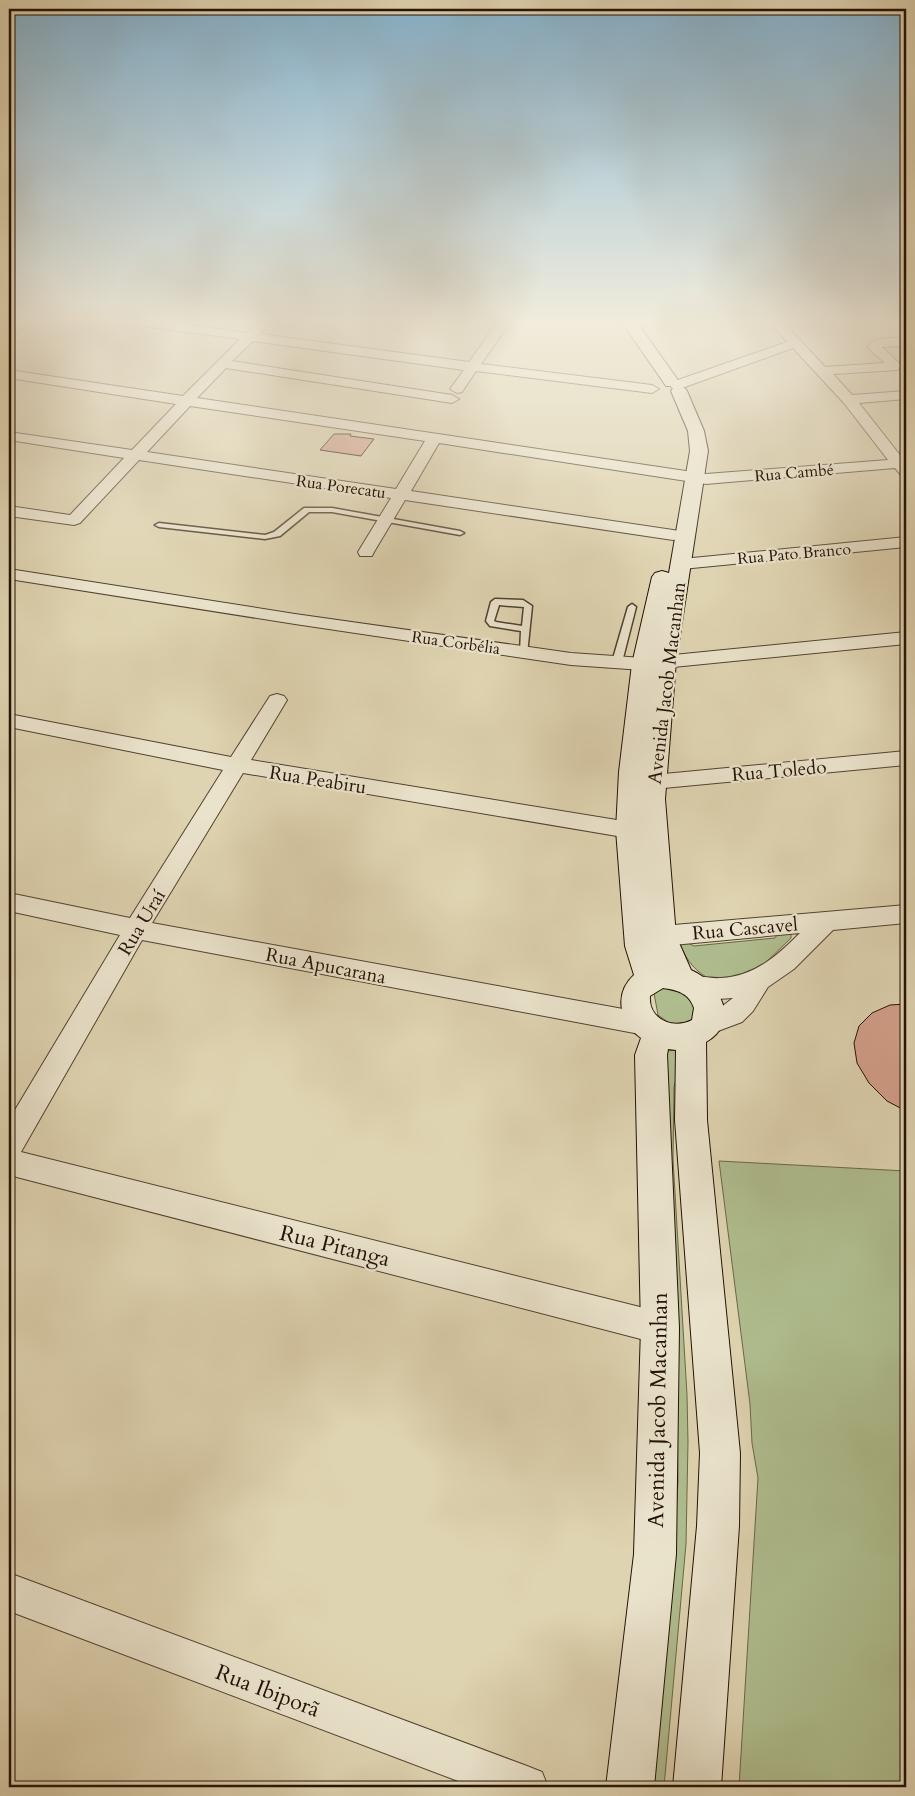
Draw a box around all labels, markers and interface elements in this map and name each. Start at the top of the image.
street label: Rua Cambé [753,459,835,487]
street label: Rua Porecatu [295,470,387,504]
street label: Rua Pato Branco [736,538,852,570]
street label: Avenida Jacob Macanhan [642,580,692,786]
street label: Rua Corbélia [410,626,502,660]
street label: Rua Toledo [731,754,828,788]
street label: Rua Peabiru [267,759,368,800]
street label: Rua Uraí [112,885,172,960]
street label: Rua Cascavel [691,911,799,947]
street label: Rua Apucarana [263,942,388,990]
street label: Rua Pitanga [276,1218,394,1274]
street label: Avenida Jacob Macanhan [641,1292,675,1528]
street label: Rua Ibiporã [211,1657,324,1725]

